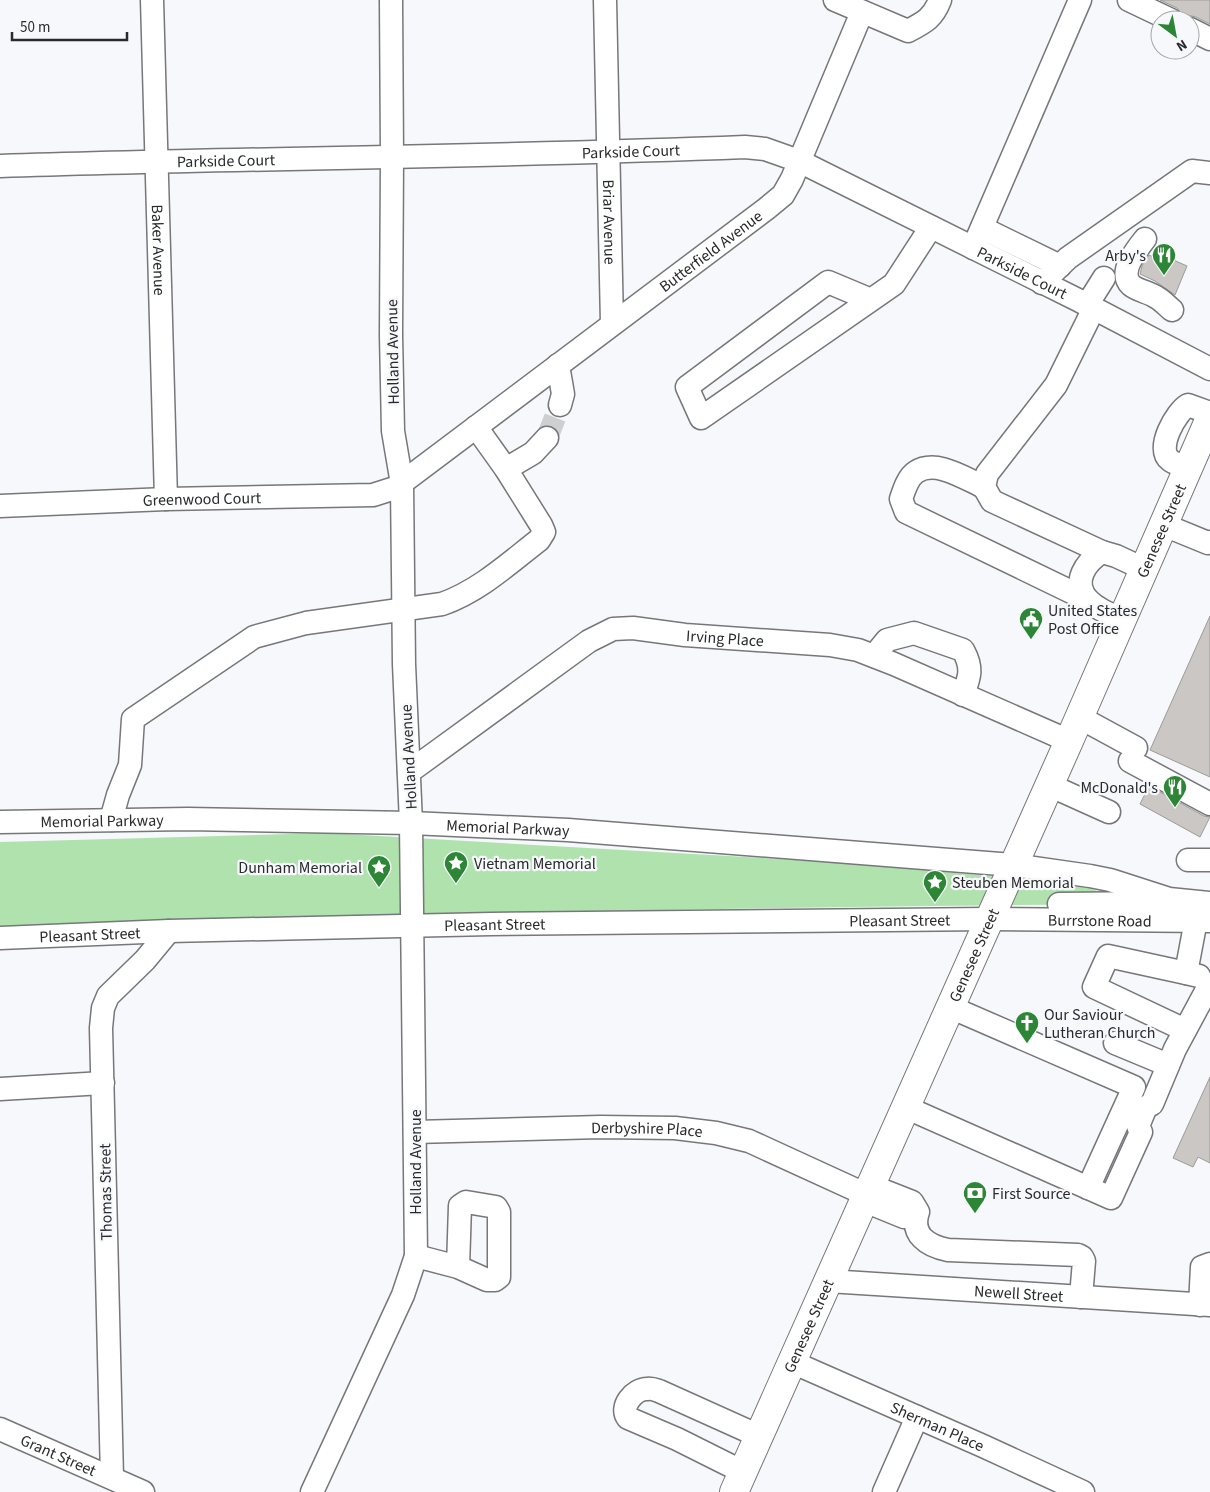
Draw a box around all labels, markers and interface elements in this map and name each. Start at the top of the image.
scale bar [12,10,128,42]
north arrow [1150,10,1200,60]
text: 50 m [20,17,50,38]
text: N [1172,34,1191,56]
street label: Parkside Court [581,139,681,164]
street label: Parkside Court [177,149,276,173]
street label: Briar Avenue [597,179,621,265]
street label: Baker Avenue [146,204,170,296]
street label: Butterfield Avenue [655,205,767,298]
street label: Parkside Court [973,241,1071,305]
restaurant icon: Arby's [1151,242,1177,276]
place label: Arby's [1105,245,1146,267]
street label: Holland Avenue [381,299,405,405]
street label: Genesee Street [1132,480,1192,581]
street label: Greenwood Court [142,487,262,512]
place label: United States Post Office [1048,600,1137,640]
public building icon: United States Post Office [1018,606,1044,640]
street label: Irving Place [685,625,765,652]
street label: Holland Avenue [395,704,423,810]
restaurant icon: McDonald's [1162,774,1188,808]
place label: McDonald's [1080,777,1158,799]
street label: Memorial Parkway [40,809,164,833]
street label: Memorial Parkway [446,815,570,842]
place icon: Vietnam Memorial [443,850,469,884]
place label: Vietnam Memorial [474,853,596,875]
place icon: Dunham Memorial [366,854,392,888]
place label: Dunham Memorial [238,857,362,879]
place icon: Steuben Memorial [922,869,948,903]
place label: Steuben Memorial [952,872,1074,894]
street label: Genesee Street [944,905,1005,1006]
street label: Pleasant Street [849,909,951,932]
street label: Burrstone Road [1048,910,1152,932]
street label: Pleasant Street [444,913,546,937]
street label: Pleasant Street [39,922,142,948]
place label: Our Saviour Lutheran Church [1044,1004,1156,1044]
church icon: Our Saviour Lutheran Church [1014,1010,1040,1044]
street label: Holland Avenue [405,1109,427,1215]
street label: Derbyshire Place [591,1117,704,1143]
street label: Thomas Street [94,1143,118,1241]
bank icon: First Source [962,1180,988,1214]
place label: First Source [992,1183,1071,1205]
street label: Genesee Street [779,1275,840,1377]
street label: Newell Street [973,1280,1064,1308]
street label: Sherman Place [887,1397,987,1457]
street label: Grant Street [17,1429,100,1482]

